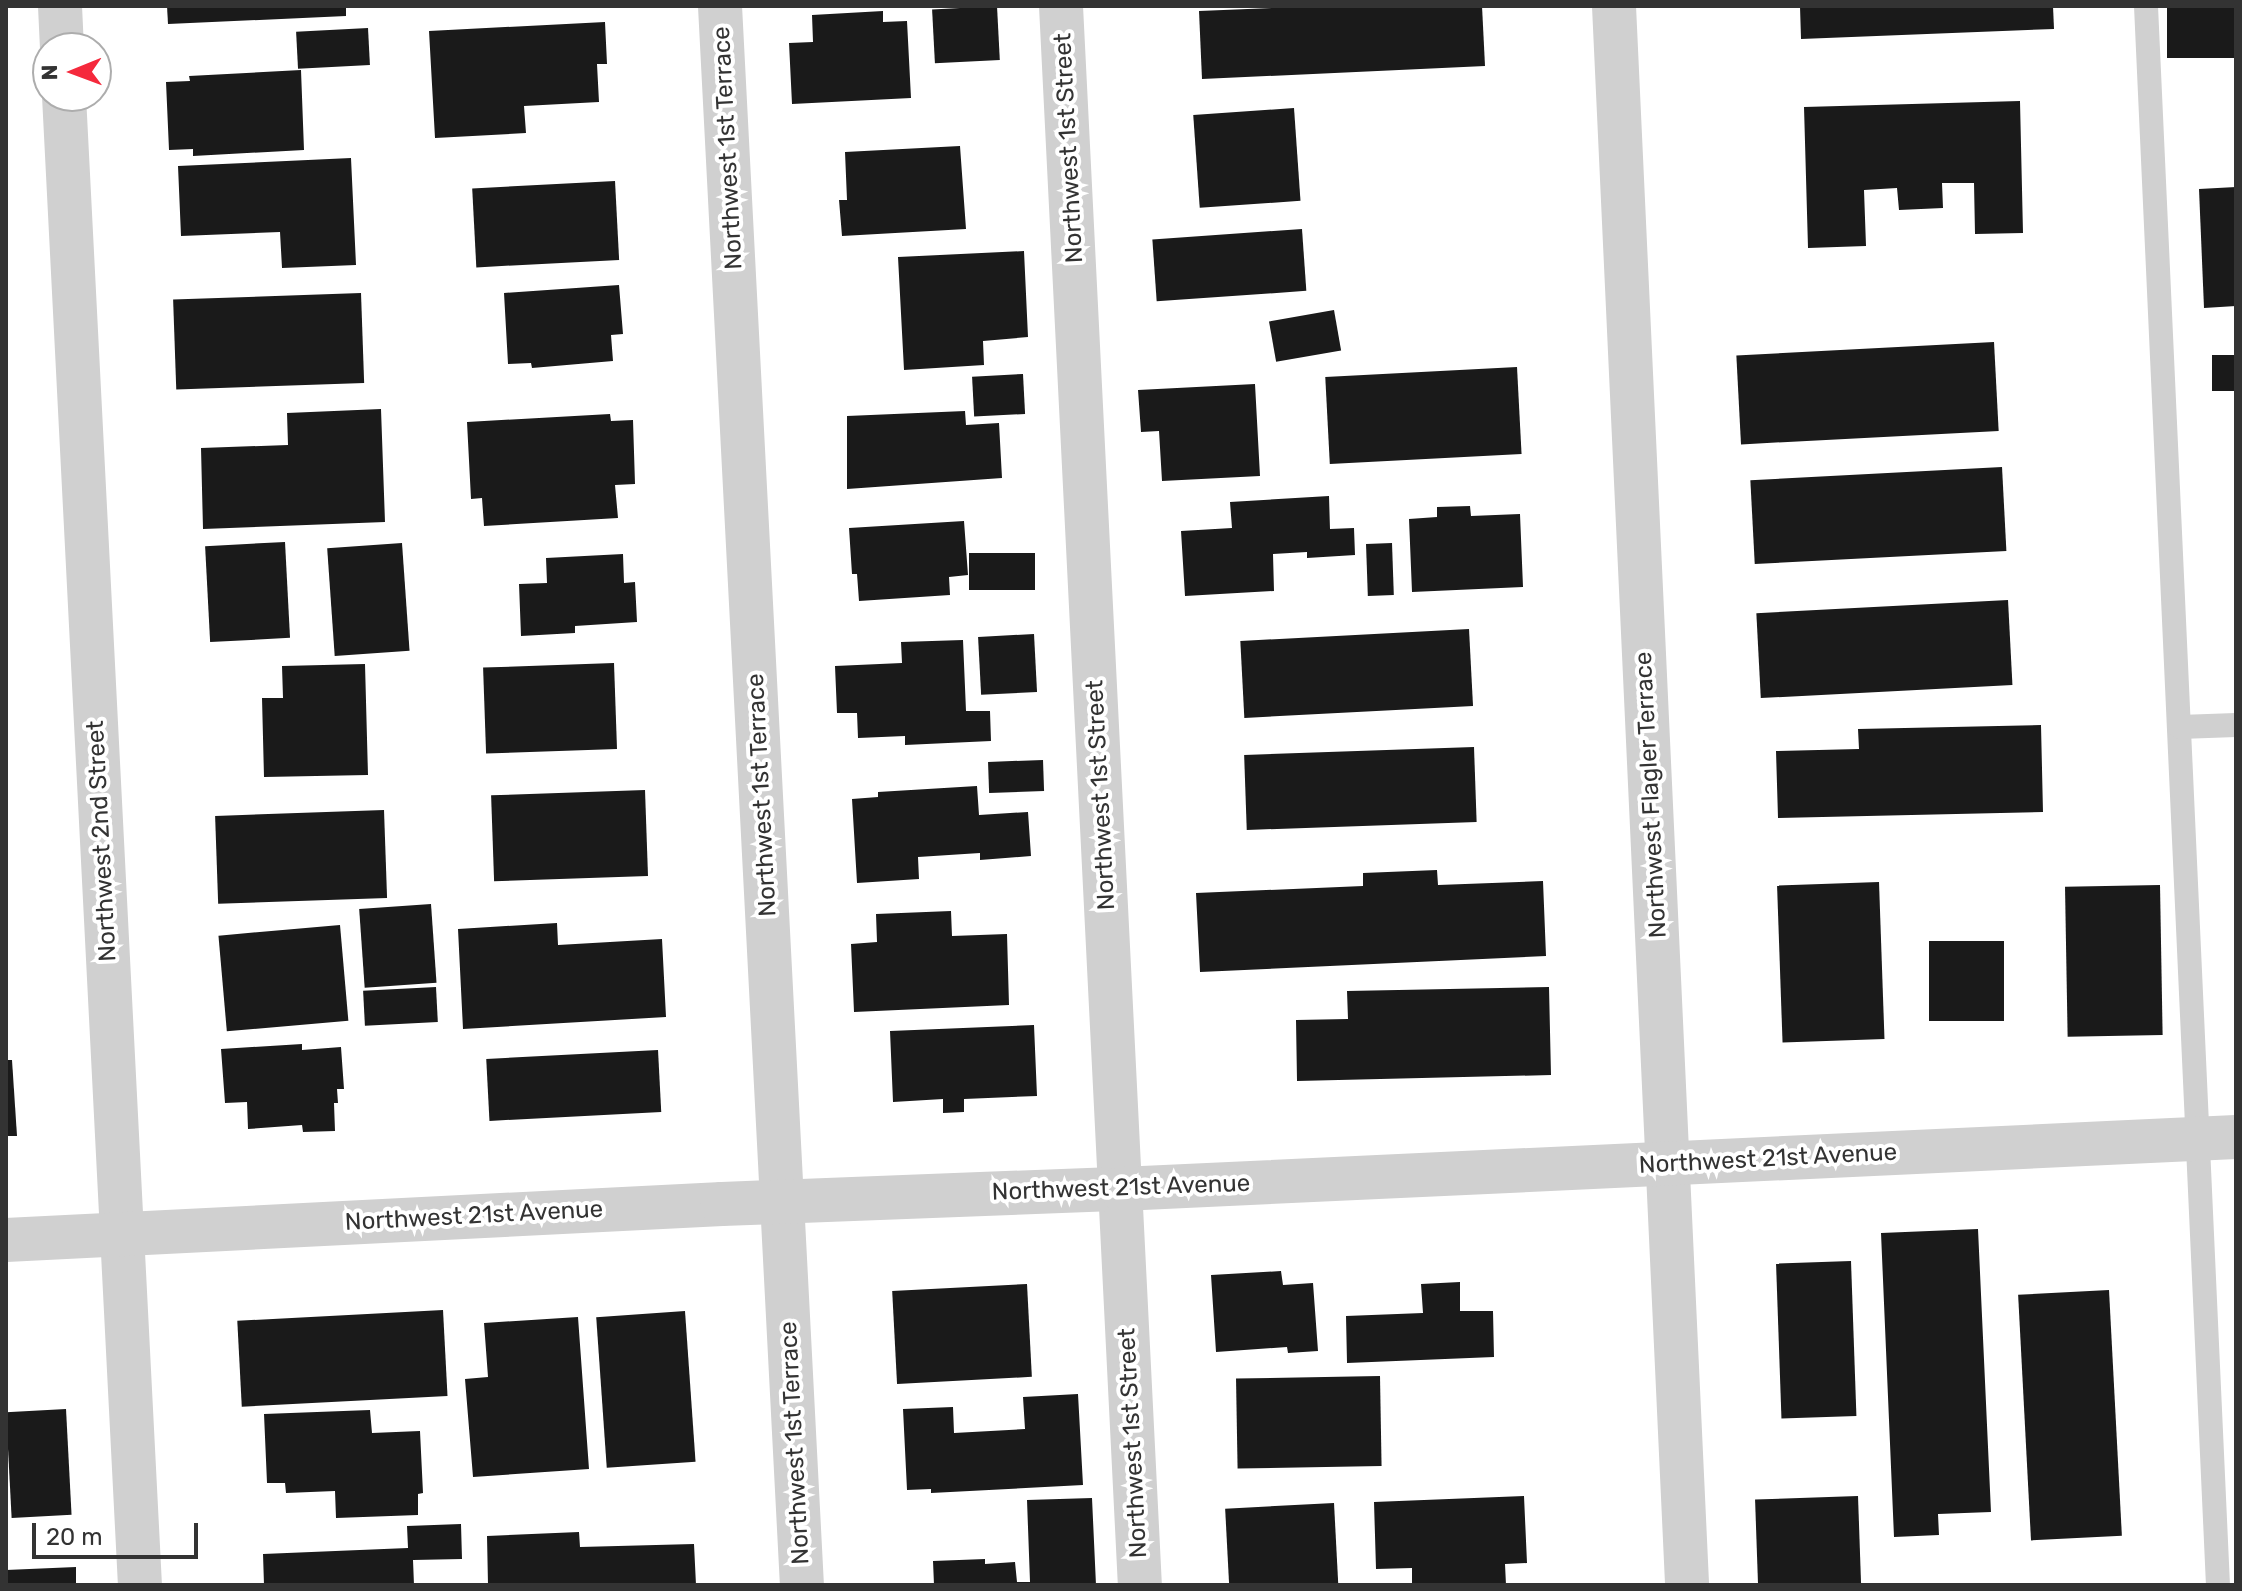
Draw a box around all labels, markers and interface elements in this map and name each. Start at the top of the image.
street label: Northwest 1st Terrace [707,25,749,271]
north arrow [32,32,112,112]
street label: Northwest 1st Street [1049,32,1089,264]
text: N [36,64,63,81]
street label: Northwest Flagler Terrace [1629,650,1673,940]
street label: Northwest 1st Terrace [741,672,783,918]
street label: Northwest 1st Street [1081,679,1121,911]
street label: Northwest 2nd Street [81,720,123,962]
street label: Northwest 21st Avenue [1638,1138,1898,1180]
street label: Northwest 21st Avenue [991,1169,1251,1207]
street label: Northwest 21st Avenue [344,1195,604,1237]
street label: Northwest 1st Terrace [774,1320,816,1566]
street label: Northwest 1st Street [1113,1327,1153,1559]
scale bar [36,1507,202,1557]
text: 20 m [46,1523,103,1551]

